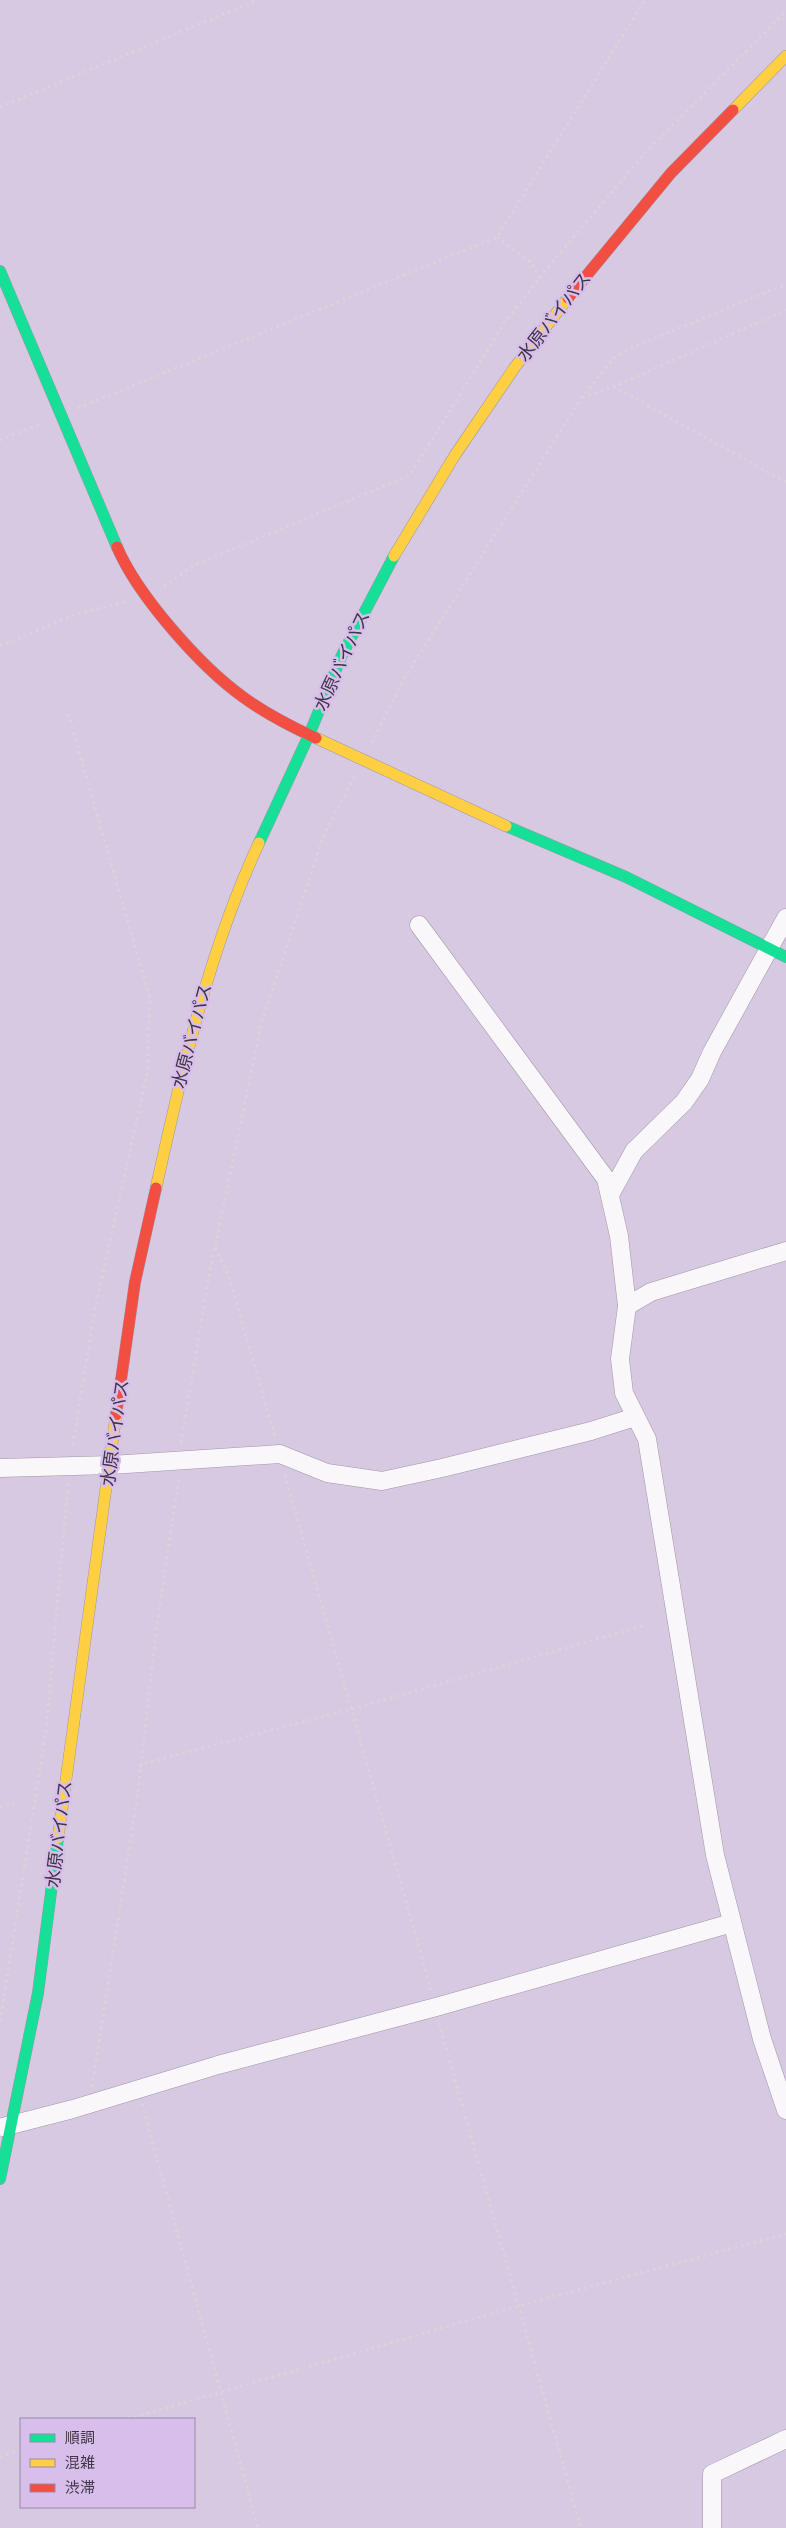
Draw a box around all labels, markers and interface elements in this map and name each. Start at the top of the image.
street label: 水原バイパス [512,268,596,366]
street label: 水原バイパス [309,608,375,714]
street label: 水原バイパス [167,981,217,1091]
street label: 水原バイパス [97,1378,133,1488]
street label: 水原バイパス [42,1779,76,1889]
legend [20,2418,195,2508]
text: 順調 [65,2429,95,2447]
text: 混雑 [65,2454,95,2472]
text: 渋滞 [65,2479,95,2497]

